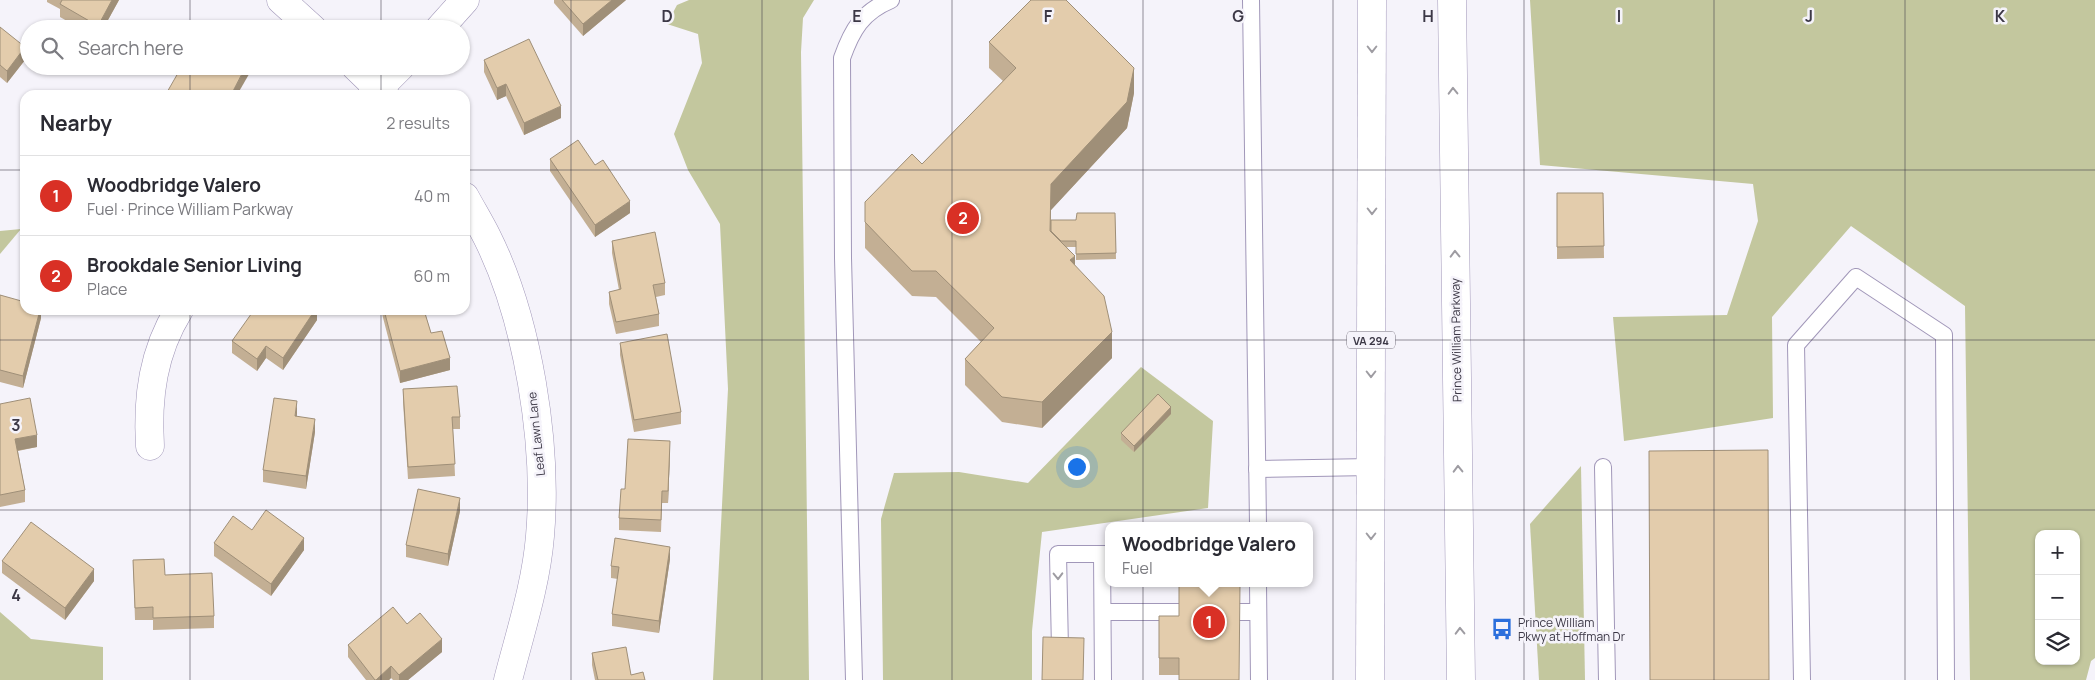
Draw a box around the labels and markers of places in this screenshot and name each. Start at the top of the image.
pin: 2 [947,199,979,237]
pin: 1 [1193,603,1225,641]
place label: Prince William Pkwy at Hoffman Dr [1518,614,1626,645]
bus stop icon: Prince William Pkwy at Hoffman Dr [1489,616,1515,642]

